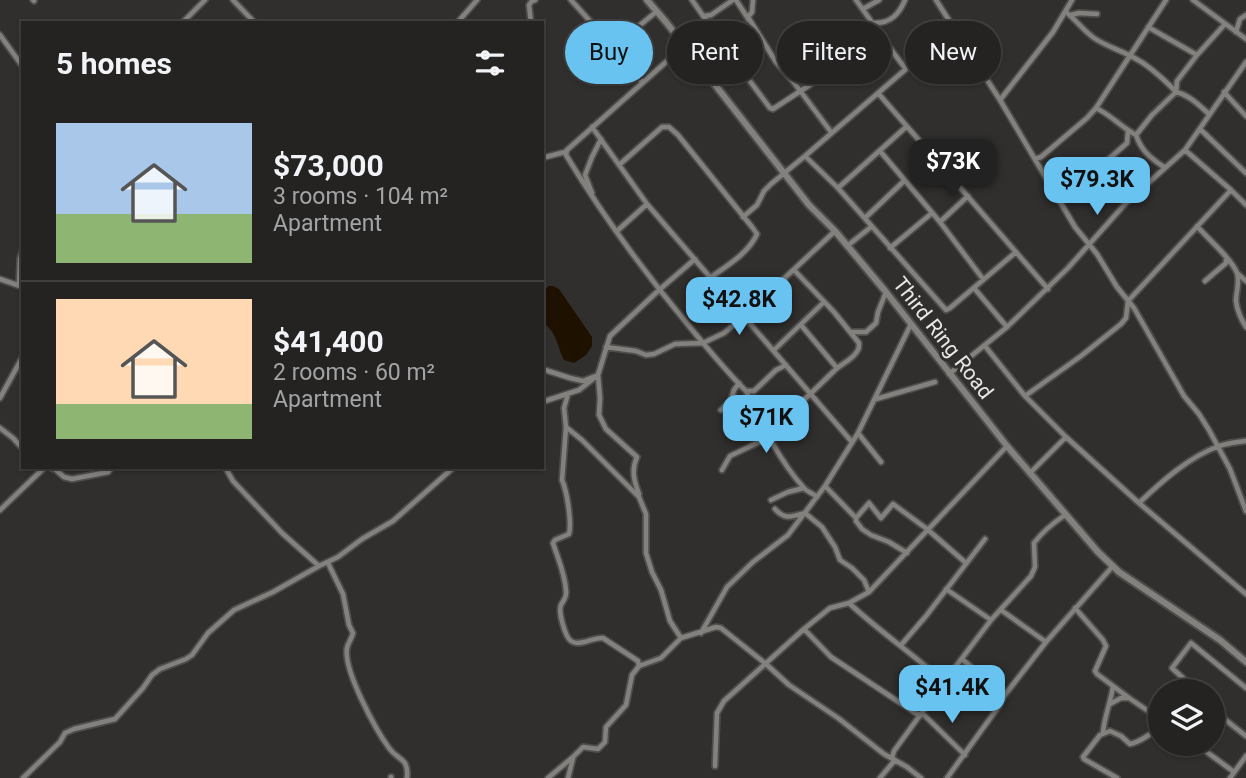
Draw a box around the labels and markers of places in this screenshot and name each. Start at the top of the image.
pin: $73K [912,140,994,199]
pin: $79.3K [1040,158,1154,217]
pin: $42.8K [682,278,796,337]
pin: $71K [725,396,807,455]
pin: $41.4K [895,666,1009,725]

